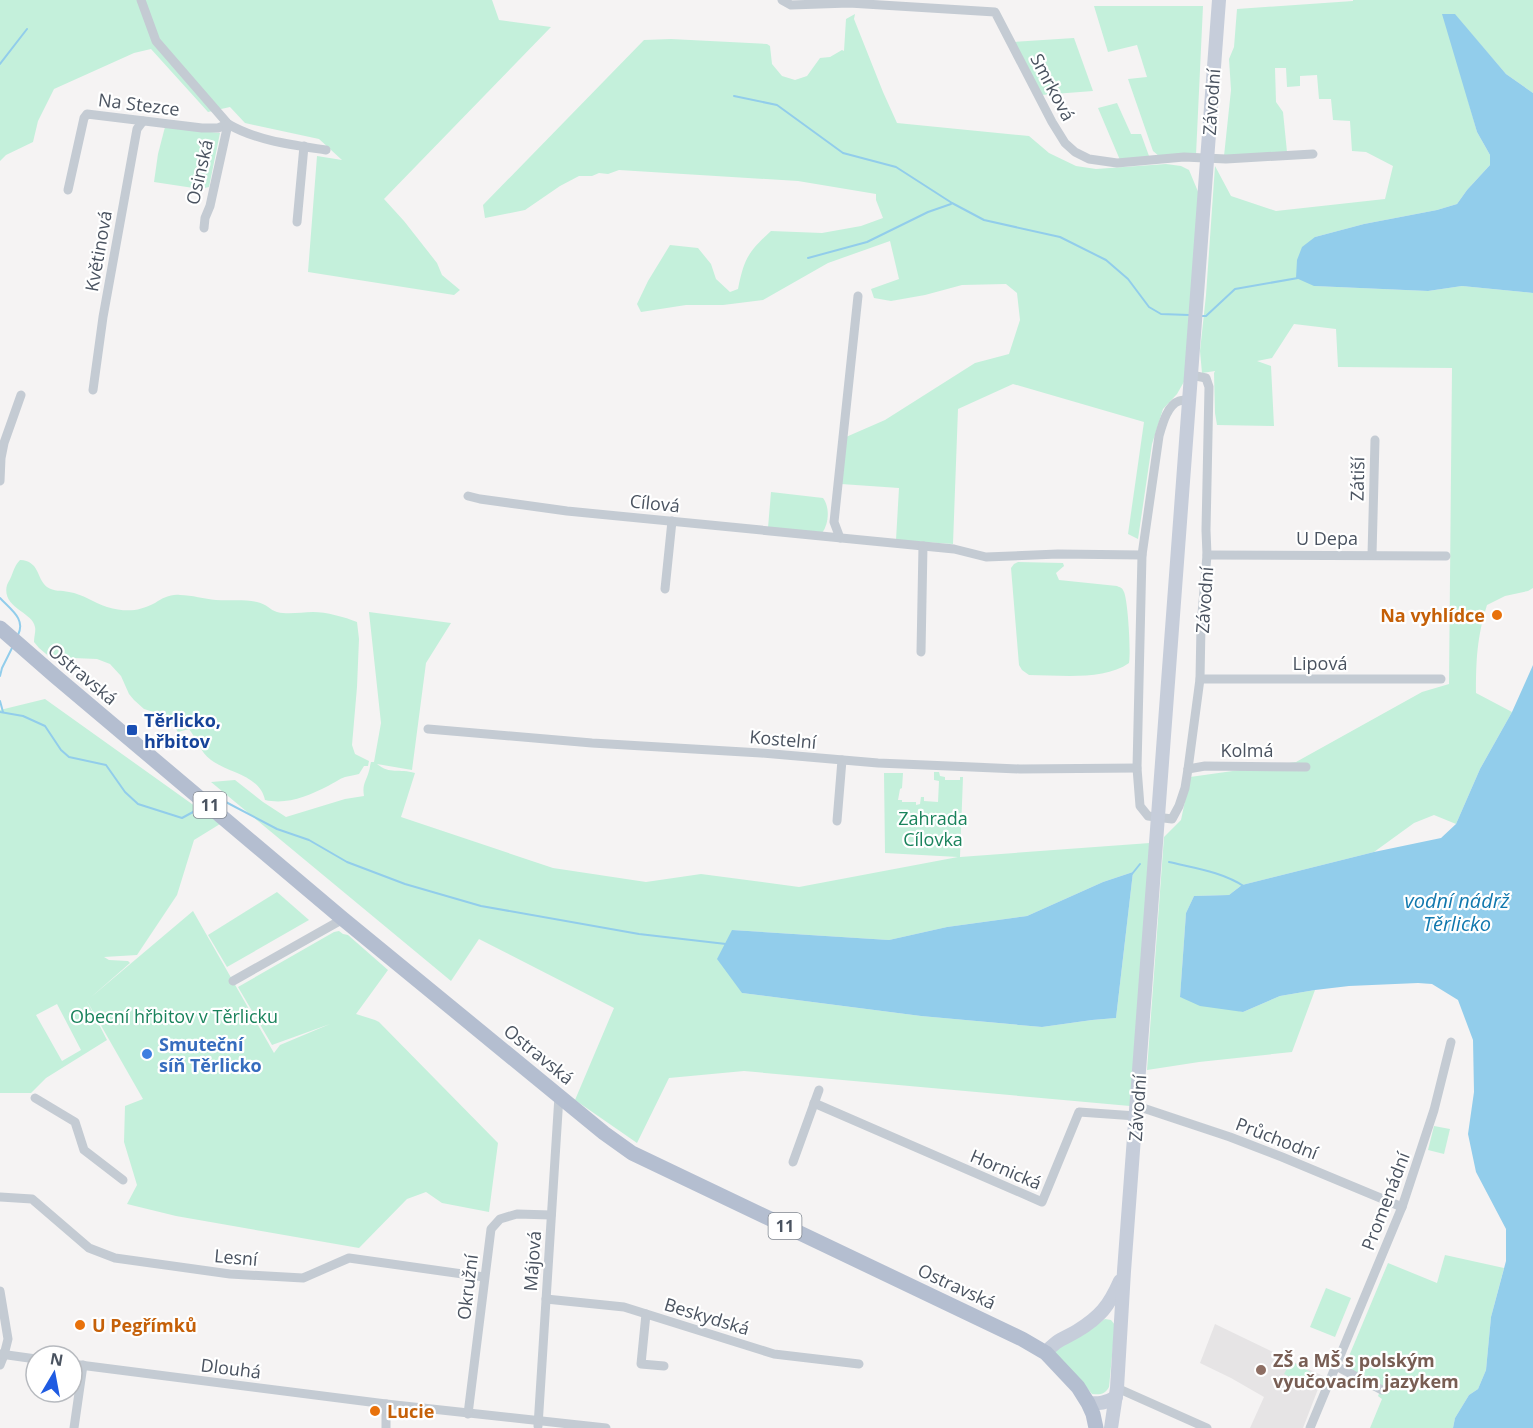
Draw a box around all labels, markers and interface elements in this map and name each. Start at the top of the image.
street label: Smrková [1025,49,1081,125]
street label: Závodní [1197,67,1225,136]
street label: Na Stezce [97,87,181,121]
street label: Osinská [180,137,218,207]
street label: Květinová [79,209,117,293]
street label: Zátiší [1345,456,1369,501]
street label: Cílová [629,488,681,518]
street label: U Depa [1296,526,1358,550]
street label: Závodní [1190,565,1218,634]
place label: Na vyhlídce [1380,603,1485,627]
marker: Na vyhlídce [1490,608,1504,622]
street label: Ostravská [43,638,123,710]
street label: Lipová [1293,651,1347,675]
place label: Těrlicko, hřbitov [144,708,221,753]
marker: Těrlicko, hřbitov [125,723,139,737]
street label: Kostelní [749,724,818,754]
street label: Kolmá [1220,738,1274,762]
road number: 11 [194,792,226,818]
park label: Zahrada Cílovka [898,806,968,851]
water label: vodní nádrž Těrlicko [1405,887,1511,937]
park label: Obecní hřbitov v Těrlicku [70,1004,278,1028]
street label: Ostravská [499,1018,579,1090]
place label: Smuteční síň Těrlicko [159,1032,262,1077]
marker: Smuteční síň Těrlicko [140,1047,154,1061]
street label: Závodní [1123,1073,1151,1142]
street label: Průchodní [1232,1111,1322,1165]
street label: Hornická [967,1143,1045,1195]
street label: Promenádní [1355,1148,1415,1254]
road number: 11 [768,1213,802,1239]
street label: Májová [518,1230,546,1292]
street label: Lesní [213,1243,259,1271]
street label: Okružní [451,1252,483,1321]
street label: Ostravská [914,1258,1000,1314]
street label: Beskydská [661,1292,753,1340]
place label: U Pegřímků [92,1313,197,1337]
marker: U Pegřímků [73,1318,87,1332]
north arrow [24,1344,84,1404]
text: N [48,1347,65,1371]
place label: ZŠ a MŠ s polským vyučovacím jazykem [1273,1348,1459,1393]
street label: Dlouhá [200,1352,262,1384]
marker: ZŠ a MŠ s polským vyučovacím jazykem [1254,1363,1268,1377]
place label: Lucie [387,1399,434,1423]
marker: Lucie [368,1404,382,1418]

